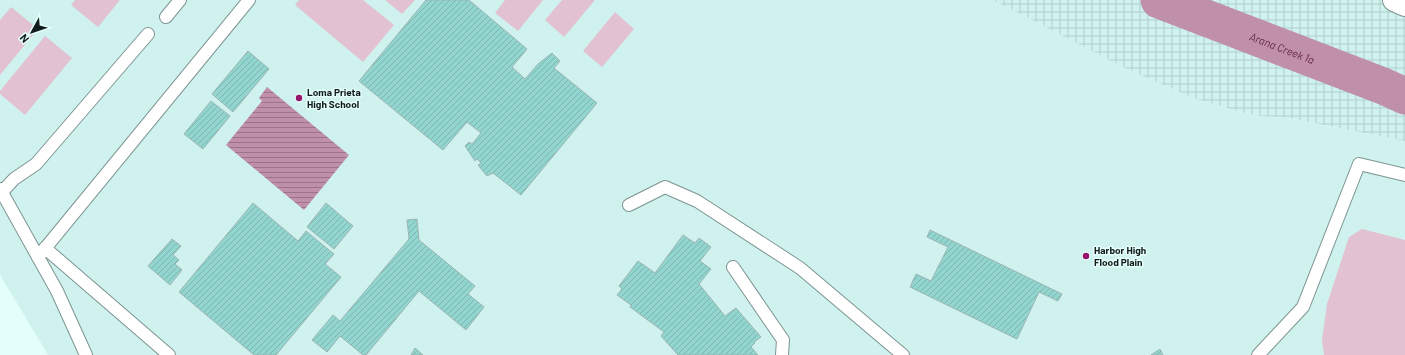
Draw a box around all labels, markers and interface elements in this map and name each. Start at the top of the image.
north arrow [12,12,52,52]
water label: Arana Creek 1a [1248,29,1317,66]
text: N [17,32,31,46]
place label: Loma Prieta High School [307,86,361,110]
marker: Loma Prieta High School [294,93,304,103]
place label: Harbor High Flood Plain [1094,244,1146,268]
marker: Harbor High Flood Plain [1081,251,1091,261]

